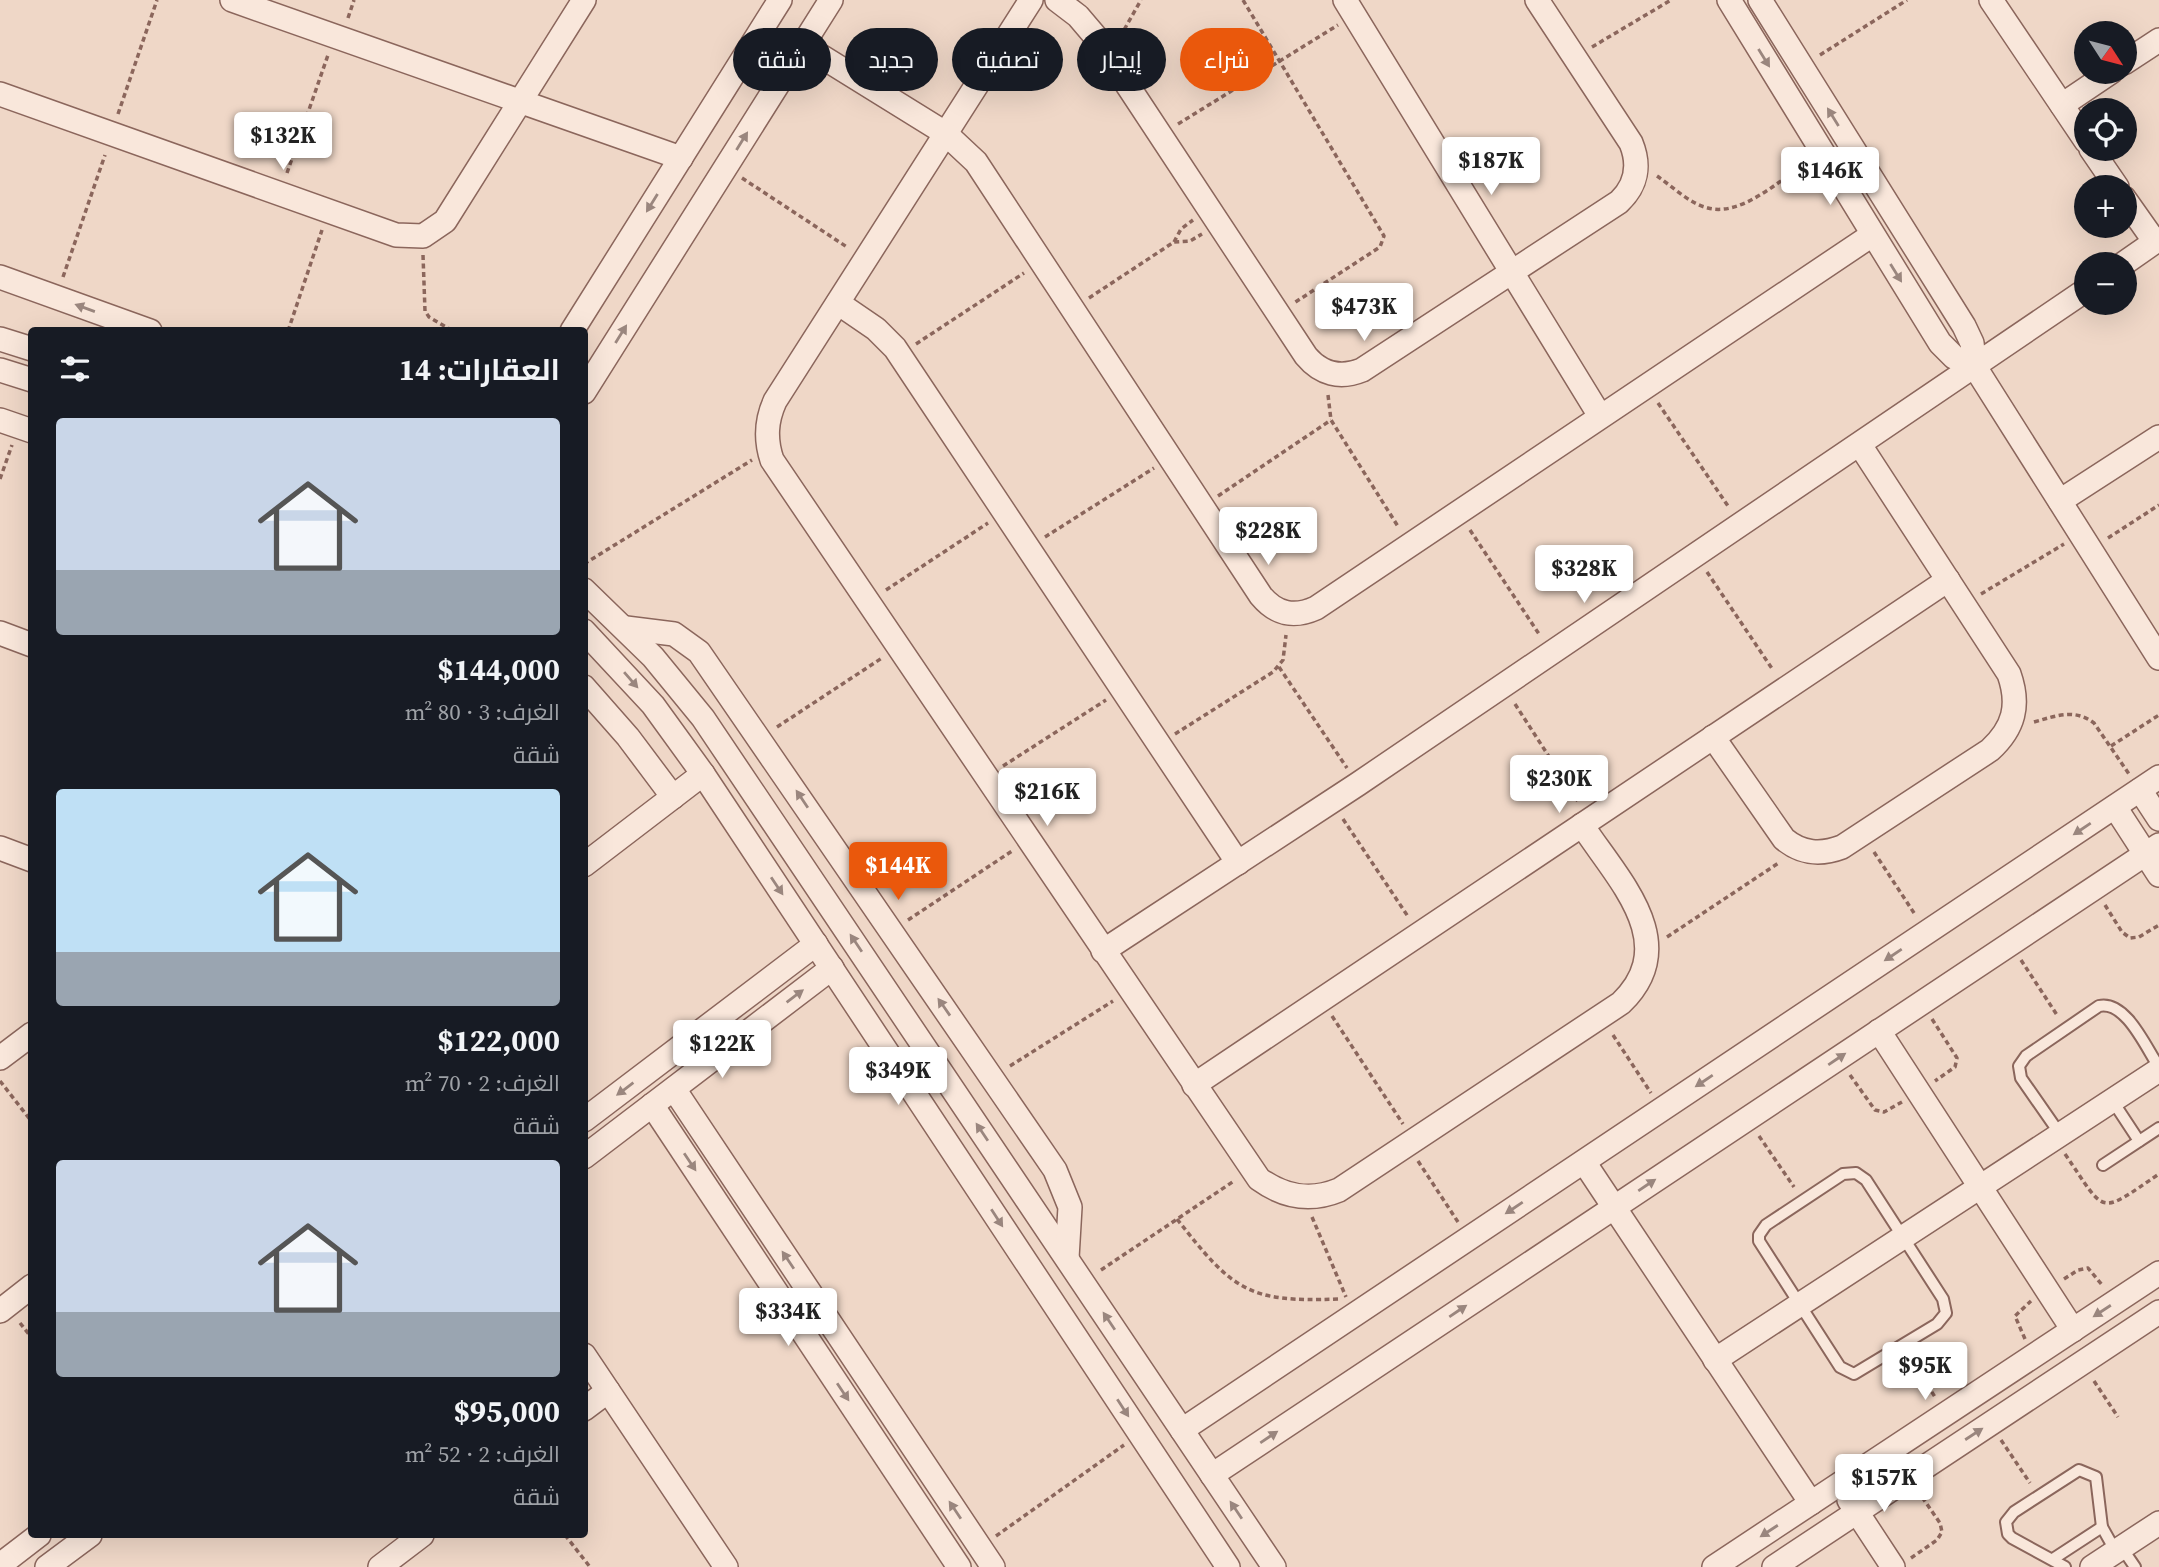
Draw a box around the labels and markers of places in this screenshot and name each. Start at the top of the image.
pin: $132K [234,113,332,172]
pin: $187K [1442,138,1540,197]
pin: $146K [1781,148,1879,207]
pin: $473K [1315,284,1413,343]
pin: $228K [1219,508,1317,567]
pin: $328K [1535,546,1633,605]
pin: $230K [1510,756,1608,815]
pin: $216K [998,768,1096,828]
pin: $144K [849,842,947,902]
pin: $122K [673,1020,771,1080]
pin: $349K [849,1048,947,1107]
pin: $334K [739,1288,837,1348]
pin: $95K [1884,1342,1966,1402]
pin: $157K [1835,1454,1933,1514]

